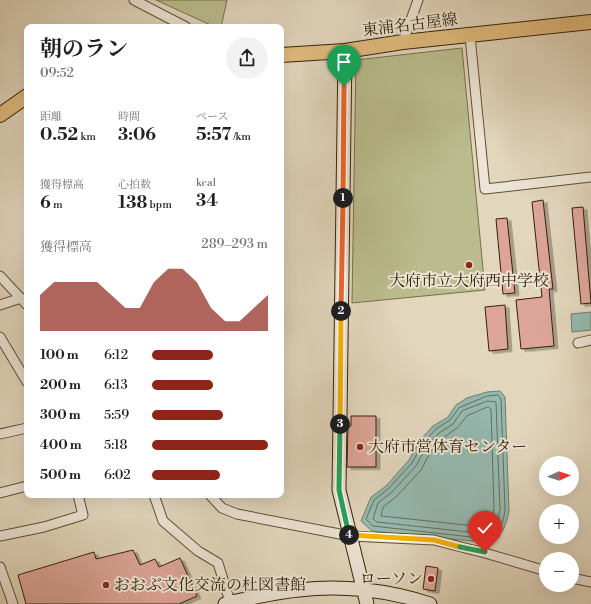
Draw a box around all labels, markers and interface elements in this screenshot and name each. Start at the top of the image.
street label: 東浦名古屋線 [361,9,459,41]
text: 朝のラン [40,36,128,63]
button: share [226,37,268,79]
pin [327,45,361,86]
icon: arrive [333,51,355,73]
text: 09:52 [40,65,74,81]
text: 距離 [40,110,62,124]
text: 時間 [118,110,140,124]
text: ペース [196,110,228,124]
text: 0.52 [40,124,78,146]
text: 3:06 [118,124,156,146]
text: 5:57 [196,124,231,146]
text: km [78,130,96,144]
text: /km [231,130,251,144]
text: kcal [196,176,216,190]
text: 獲得標高 [40,178,84,192]
text: 心拍数 [118,178,151,192]
pin: 1 [333,188,353,208]
text: 34 [196,190,218,212]
text: 1 [340,191,346,205]
text: 6 [40,192,51,214]
text: 138 [118,192,147,214]
text: m [51,198,63,212]
text: bpm [147,198,172,212]
text: 289–293 m [201,236,268,252]
text: 獲得標高 [40,239,92,255]
marker: 大府市立大府西中学校 [464,260,474,270]
place label: 大府市立大府西中学校 [389,271,549,291]
pin: 2 [331,301,351,321]
text: 2 [338,304,344,318]
text: 100 m [40,347,79,363]
text: 6:12 [104,347,128,363]
text: 200 m [40,377,81,393]
text: 6:13 [104,377,128,393]
text: 300 m [40,407,81,423]
text: 5:59 [104,407,129,423]
pin: 3 [330,414,350,434]
text: 3 [337,417,343,431]
text: 400 m [40,437,82,453]
text: 5:18 [104,437,127,453]
place label: 大府市営体育センター [368,437,527,457]
marker: 大府市営体育センター [355,442,365,452]
north arrow [539,456,579,496]
map controls [539,456,579,592]
text: 500 m [40,467,81,483]
text: 6:02 [104,467,131,483]
button: + [539,504,579,544]
pin [468,511,502,552]
icon: check [474,517,496,539]
pin: 4 [339,525,359,545]
text: 4 [345,528,353,542]
button: − [539,552,579,592]
place label: ローソン [360,569,423,589]
marker: ローソン [426,574,436,584]
place label: おおぶ文化交流の杜図書館 [114,575,306,595]
marker: おおぶ文化交流の杜図書館 [101,580,111,590]

